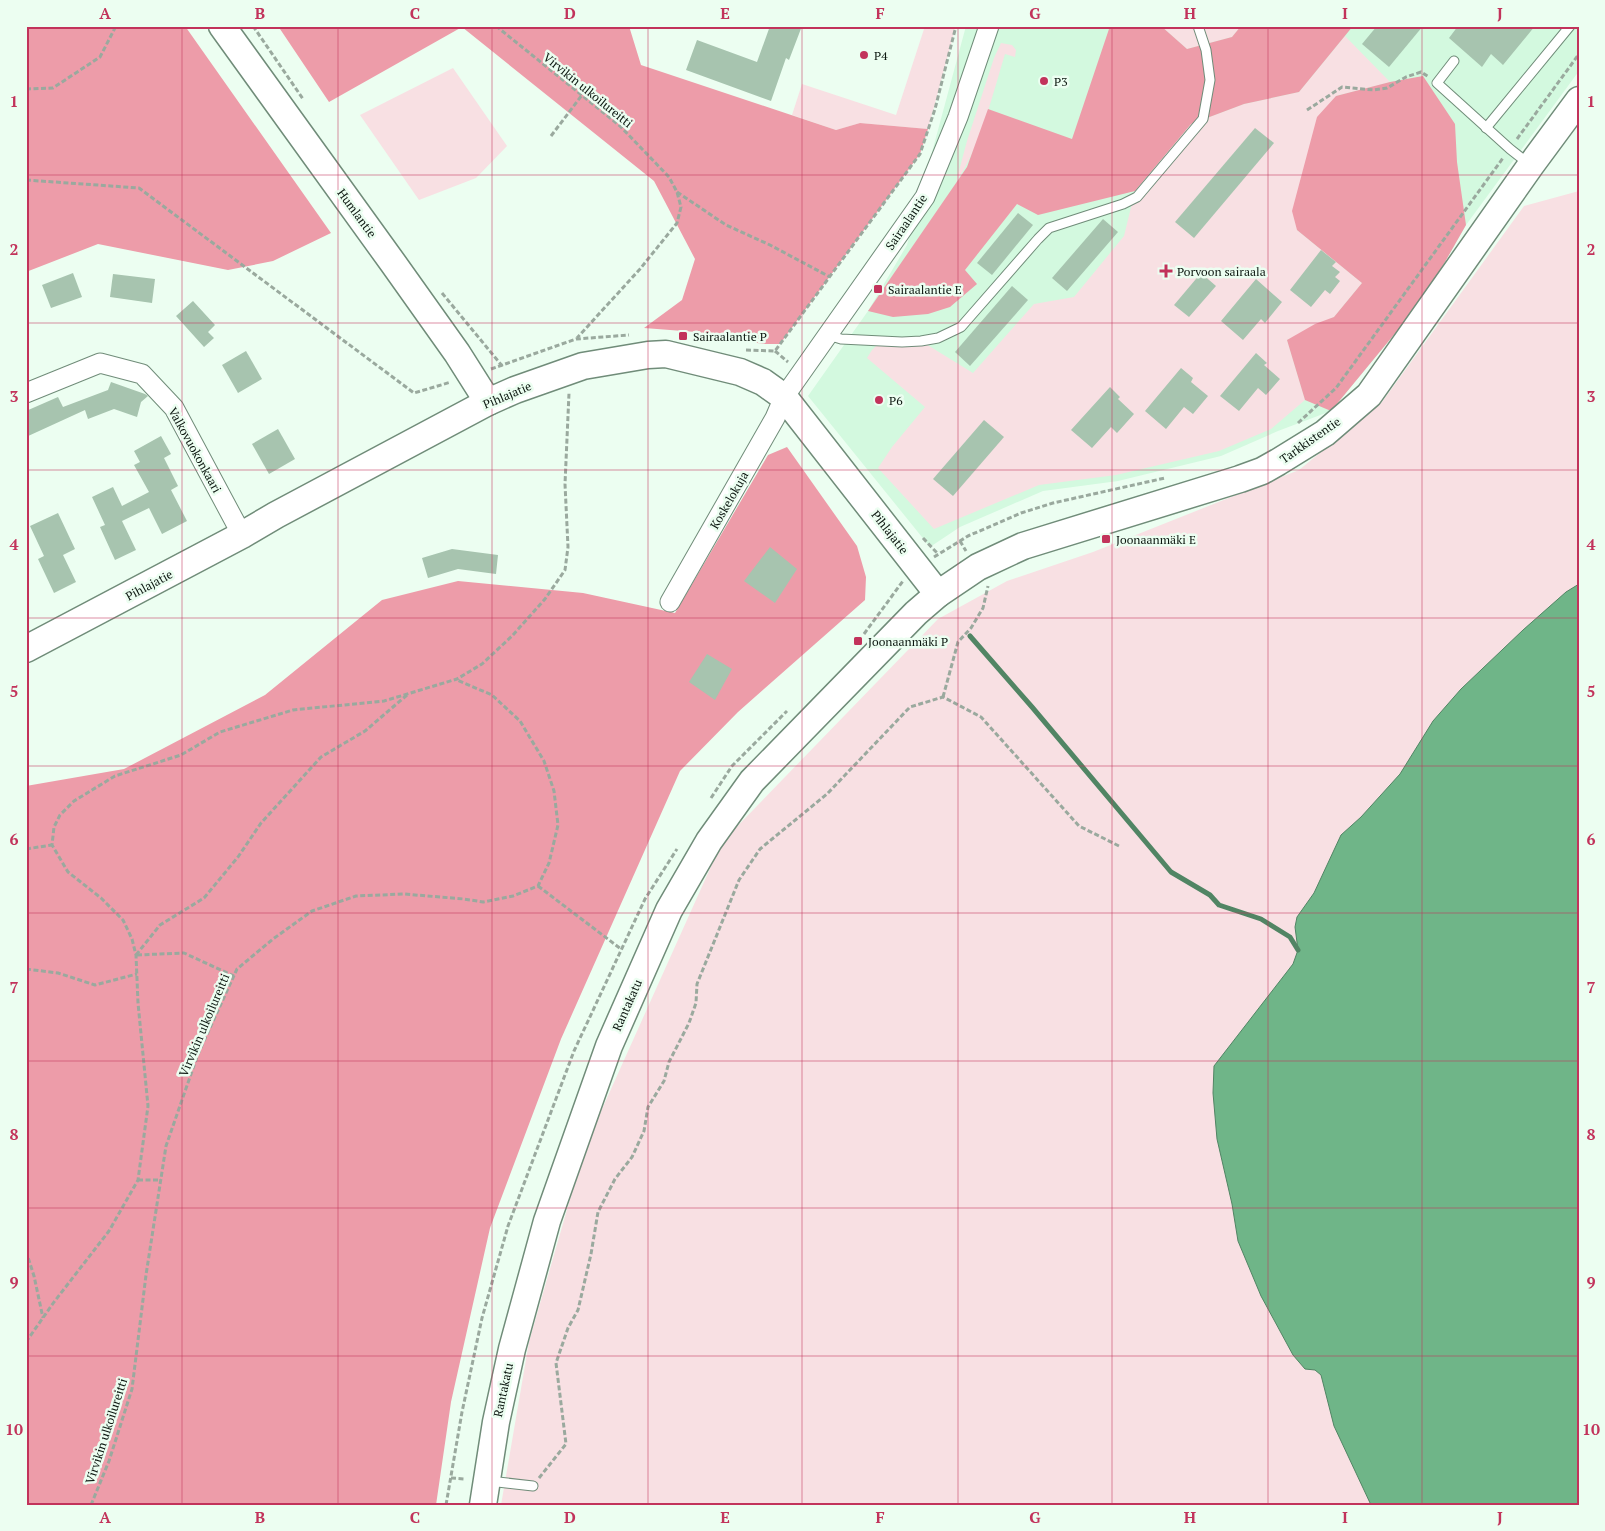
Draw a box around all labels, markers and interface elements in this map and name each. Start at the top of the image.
text: A [99,2,111,24]
text: B [255,2,265,24]
text: C [410,2,420,24]
text: D [564,2,576,24]
text: E [720,2,730,24]
text: F [875,2,885,24]
text: G [1029,2,1041,24]
text: H [1184,2,1196,24]
text: I [1342,2,1348,24]
text: J [1497,2,1503,24]
place label: P4 [874,48,888,63]
street label: Virvikin ulkoilureitti [540,49,636,131]
marker: P4 [858,49,870,61]
place label: P3 [1054,74,1068,89]
marker: P3 [1038,75,1050,87]
text: 1 [9,90,19,112]
text: 1 [1586,90,1596,112]
street label: Humlantie [334,186,380,240]
street label: Sairaalantie [882,191,930,253]
text: 2 [9,238,19,260]
text: 2 [1586,238,1596,260]
marker: Porvoon sairaala [1159,264,1173,278]
place label: Porvoon sairaala [1177,264,1266,279]
place label: Sairaalantie E [888,282,962,297]
marker: Sairaalantie E [872,283,884,295]
place label: Sairaalantie P [693,329,767,344]
marker: Sairaalantie P [677,330,689,342]
street label: Pihlajatie [481,378,533,412]
text: 3 [9,385,19,407]
text: 3 [1586,385,1596,407]
place label: P6 [889,393,903,408]
marker: P6 [873,394,885,406]
street label: Valkovuokonkaari [165,405,225,496]
street label: Tarkkistentie [1277,414,1343,466]
street label: Koskelokuja [707,469,751,531]
street label: Pihlajatie [868,507,912,557]
place label: Joonaanmäki E [1116,532,1196,547]
text: 4 [9,533,19,555]
marker: Joonaanmäki E [1100,533,1112,545]
text: 4 [1586,533,1596,555]
street label: Pihlajatie [123,566,175,604]
place label: Joonaanmäki P [868,634,948,649]
marker: Joonaanmäki P [852,635,864,647]
text: 5 [9,680,19,702]
text: 5 [1586,680,1596,702]
text: 6 [9,828,19,850]
text: 6 [1586,828,1596,850]
street label: Virvikin ulkoilureitti [176,971,233,1079]
text: 7 [9,976,19,998]
text: 7 [1586,976,1596,998]
street label: Rantakatu [609,977,645,1033]
text: 8 [9,1123,19,1145]
text: 8 [1586,1123,1596,1145]
text: 9 [9,1271,19,1293]
text: 9 [1586,1271,1596,1293]
street label: Rantakatu [490,1361,516,1418]
street label: Virvikin ulkoilureitti [82,1376,130,1486]
text: 10 [5,1418,23,1440]
text: 10 [1582,1418,1600,1440]
text: A [99,1506,111,1528]
text: B [255,1506,265,1528]
text: C [410,1506,420,1528]
text: D [564,1506,576,1528]
text: E [720,1506,730,1528]
text: F [875,1506,885,1528]
text: G [1029,1506,1041,1528]
text: H [1184,1506,1196,1528]
text: I [1342,1506,1348,1528]
text: J [1497,1506,1503,1528]

